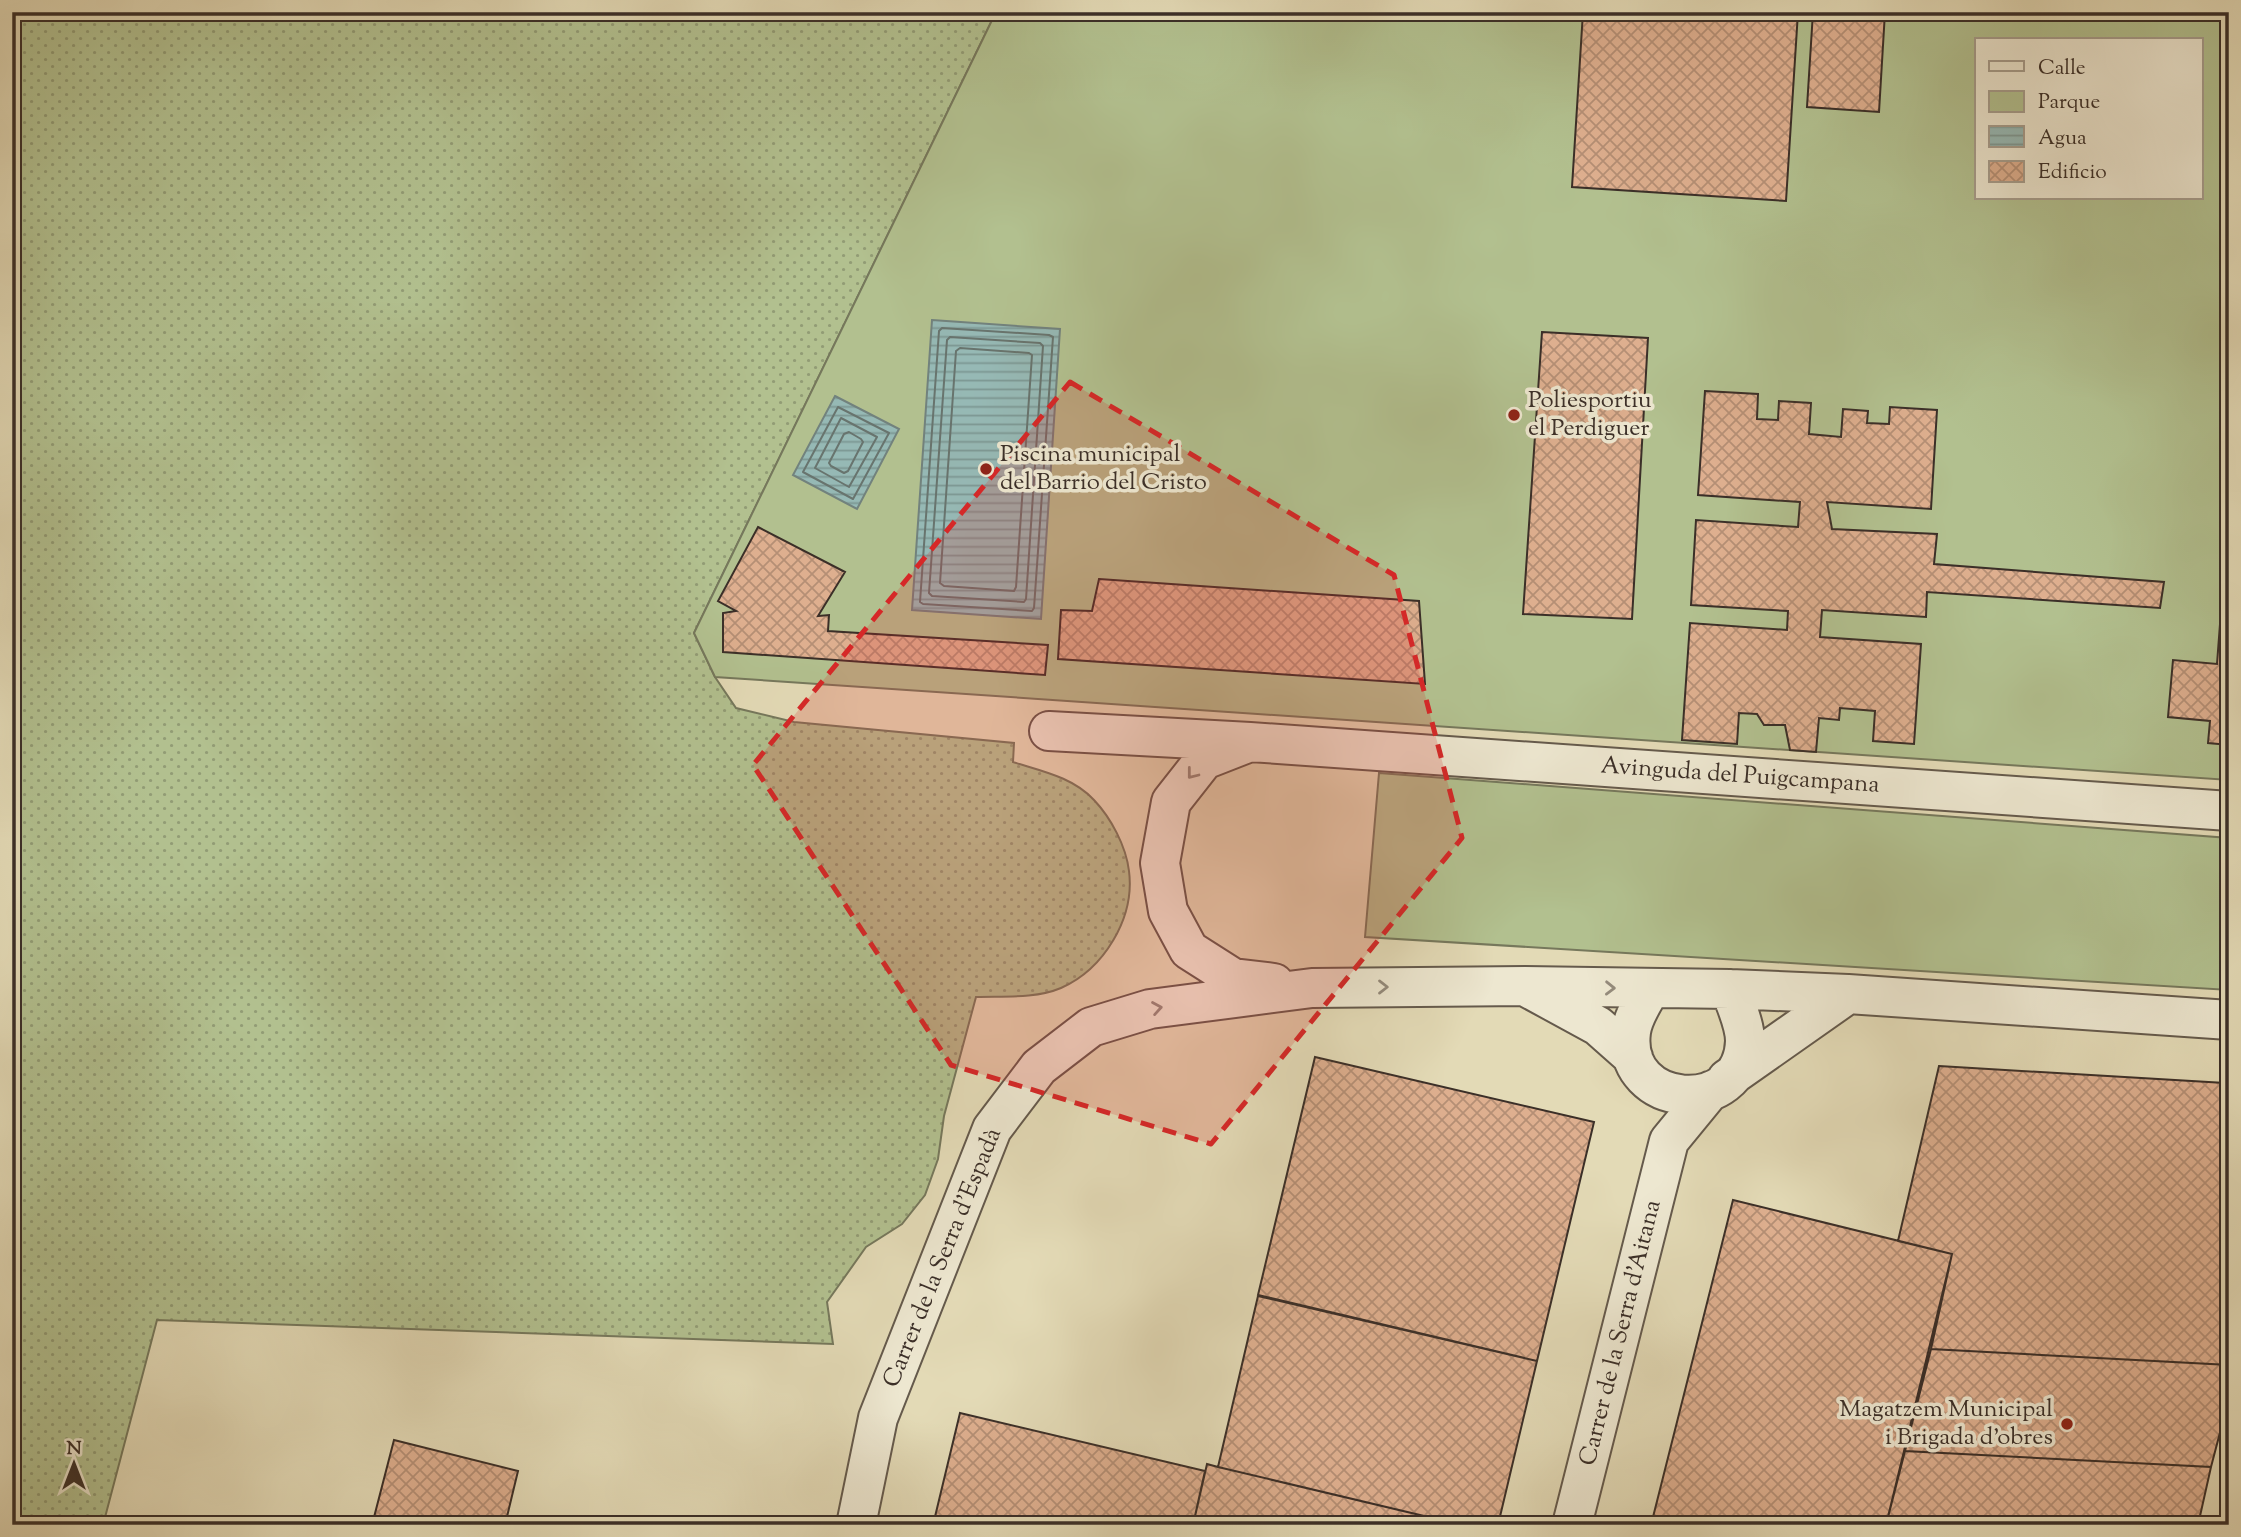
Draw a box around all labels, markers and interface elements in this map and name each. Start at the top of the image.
legend [1975,38,2202,200]
text: Calle [2038,54,2086,84]
text: Parque [2038,88,2100,118]
text: Agua [2038,124,2087,154]
text: Edificio [2038,158,2107,188]
place label: Poliesportiu el Perdiguer [1528,384,1652,446]
marker: Poliesportiu el Perdiguer [1506,407,1522,423]
place label: Piscina municipal del Barrio del Cristo [1000,438,1207,500]
marker: Piscina municipal del Barrio del Cristo [978,461,994,477]
street label: Avinguda del Puigcampana [1599,749,1881,803]
one-way arrow [1188,767,1201,779]
one-way arrow [1378,979,1389,995]
one-way arrow [1605,980,1616,995]
one-way arrow [1151,1001,1163,1016]
street label: Carrer de la Serra d'Espadà [875,1123,1011,1393]
street label: Carrer de la Serra d'Aitana [1572,1197,1670,1469]
place label: Magatzem Municipal i Brigada d'obres [1839,1393,2053,1455]
marker: Magatzem Municipal i Brigada d'obres [2059,1416,2075,1432]
north arrow [38,1428,108,1498]
text: N [66,1436,82,1463]

